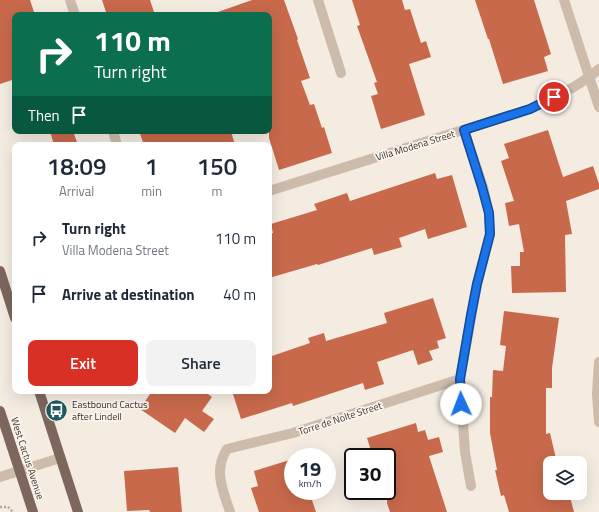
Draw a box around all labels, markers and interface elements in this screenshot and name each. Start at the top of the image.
text: 110 m [94,19,171,62]
icon: right [28,28,80,80]
text: Turn right [94,58,167,85]
pin [537,80,571,114]
icon: arrive [543,86,565,108]
text: Then [28,104,60,127]
icon: arrive [68,104,90,126]
street label: Villa Modena Street [374,126,457,165]
text: 18:09 [47,148,106,184]
text: 1 [145,148,158,184]
text: 150 [197,148,237,184]
text: Arrival [59,181,94,201]
text: min [141,181,162,201]
text: m [212,181,222,201]
text: Turn right [62,217,126,240]
icon: right [28,227,50,249]
text: 110 m [215,227,256,250]
text: Villa Modena Street [62,240,169,260]
icon: arrive [28,283,50,305]
text: Arrive at destination [62,283,195,306]
text: 40 m [223,283,256,306]
button: Exit [28,340,138,386]
button: Share [146,340,256,386]
position arrow [440,383,482,425]
bus stop icon: Eastbound Cactus after Lindell [44,397,70,423]
place label: Eastbound Cactus after Lindell [72,397,148,424]
street label: Torre de Nolte Street [296,398,384,439]
street label: West Cactus Avenue [7,415,48,501]
speed limit sign: 30 [344,448,396,500]
text: 19 [299,453,321,484]
map controls [543,456,587,500]
button: layers [543,456,587,500]
text: km/h [299,476,321,491]

